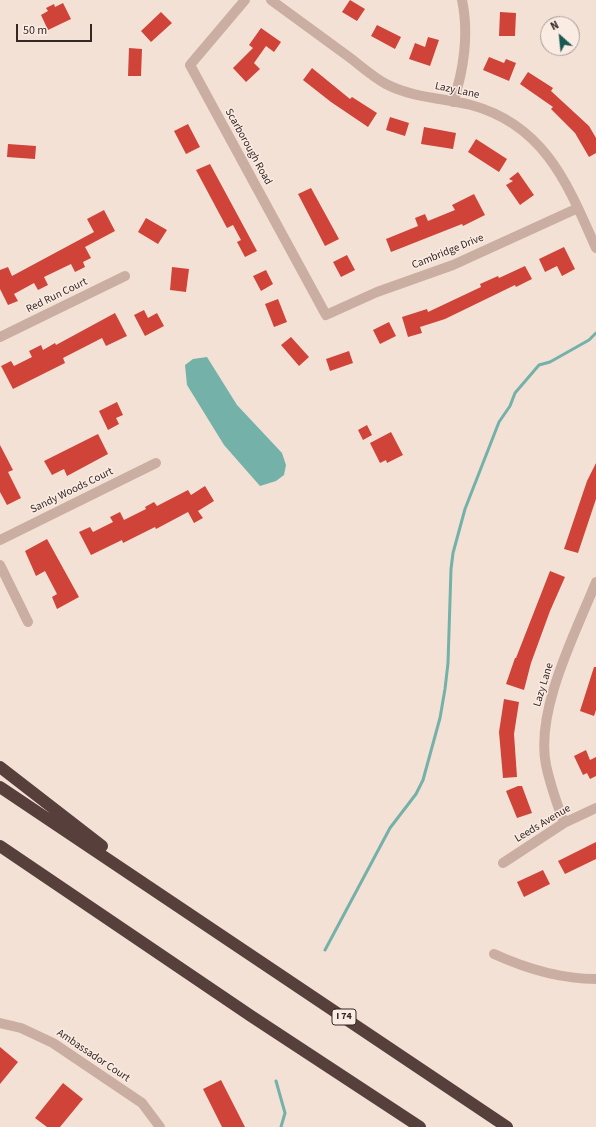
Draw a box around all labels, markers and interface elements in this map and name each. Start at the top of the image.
scale bar [18,16,94,42]
north arrow [540,16,580,56]
text: N [548,17,561,34]
text: 50 m [23,22,47,39]
street label: Lazy Lane [434,80,480,102]
street label: Scarborough Road [222,107,274,187]
street label: Cambridge Drive [410,232,486,272]
street label: Red Run Court [24,276,90,316]
street label: Sandy Woods Court [29,465,115,517]
street label: Lazy Lane [531,661,557,709]
street label: Leeds Avenue [513,802,573,846]
road number: I 74 [332,1009,356,1025]
street label: Ambassador Court [54,1027,132,1085]

